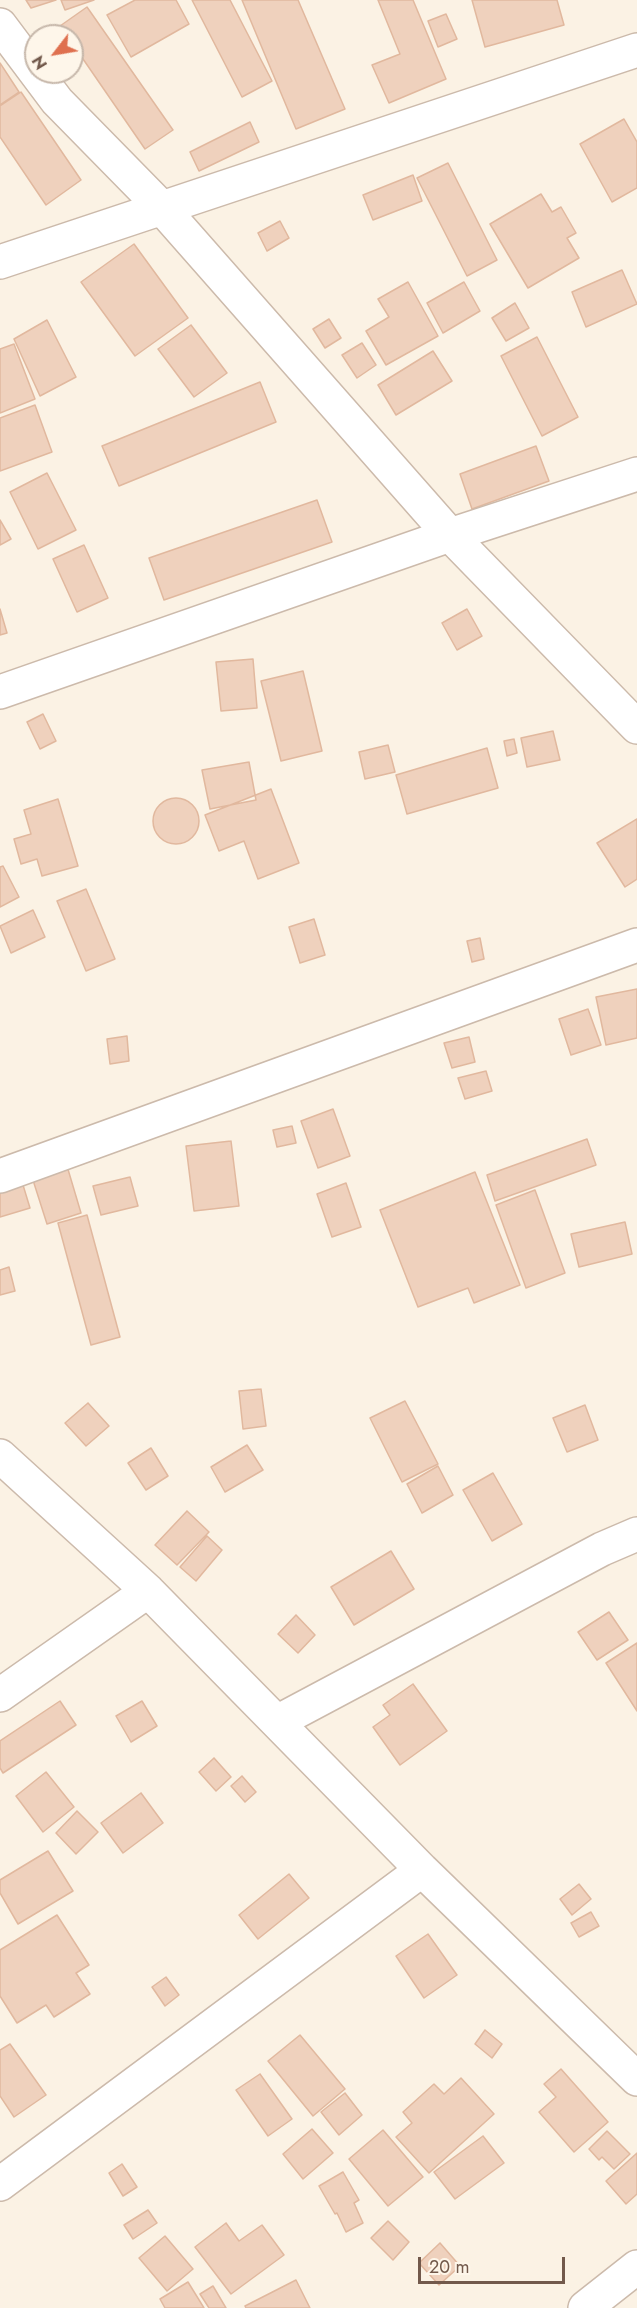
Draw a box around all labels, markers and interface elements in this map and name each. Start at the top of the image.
north arrow [24,24,84,84]
text: N [27,51,53,74]
scale bar [421,2245,568,2283]
text: 20 m [429,2254,469,2280]

